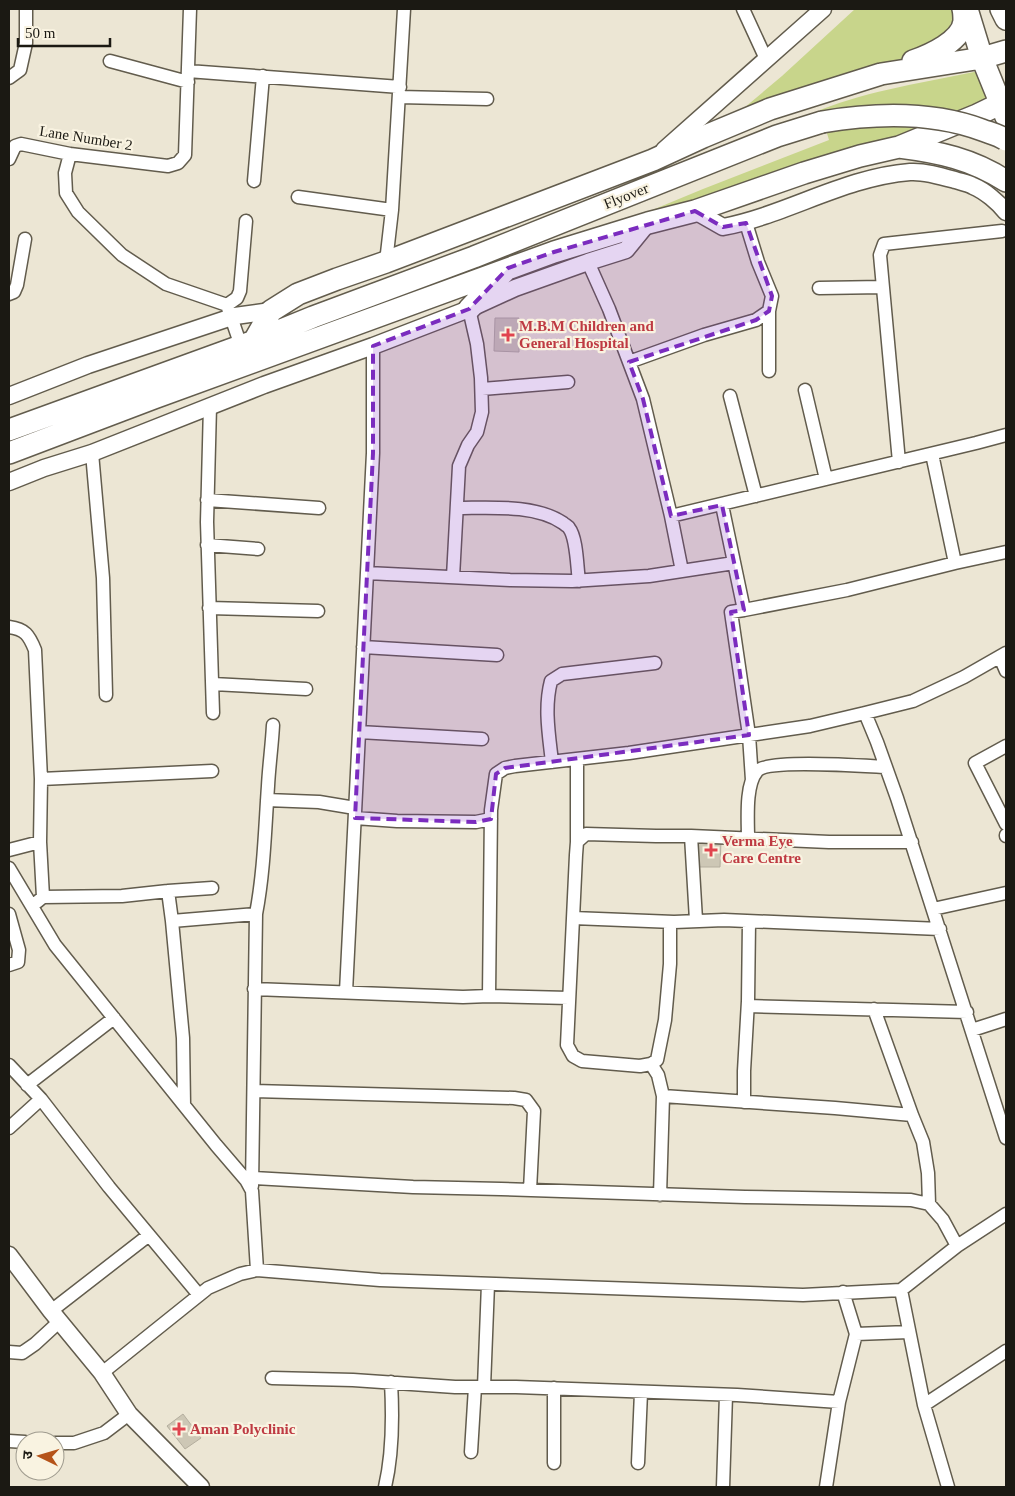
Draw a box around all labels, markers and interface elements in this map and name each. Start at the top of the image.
scale bar [18,15,110,47]
text: 50 m [25,25,56,41]
street label: Lane Number 2 [38,123,134,153]
street label: Flyover [601,180,651,212]
place label: M.B.M Children and General Hospital [519,318,654,351]
marker: M.B.M Children and General Hospital [501,328,515,342]
place label: Verma Eye Care Centre [722,833,801,866]
marker: Verma Eye Care Centre [704,843,718,857]
place label: Aman Polyclinic [190,1421,296,1437]
marker: Aman Polyclinic [172,1422,186,1436]
north arrow [15,1431,65,1481]
text: उ [20,1449,35,1460]

